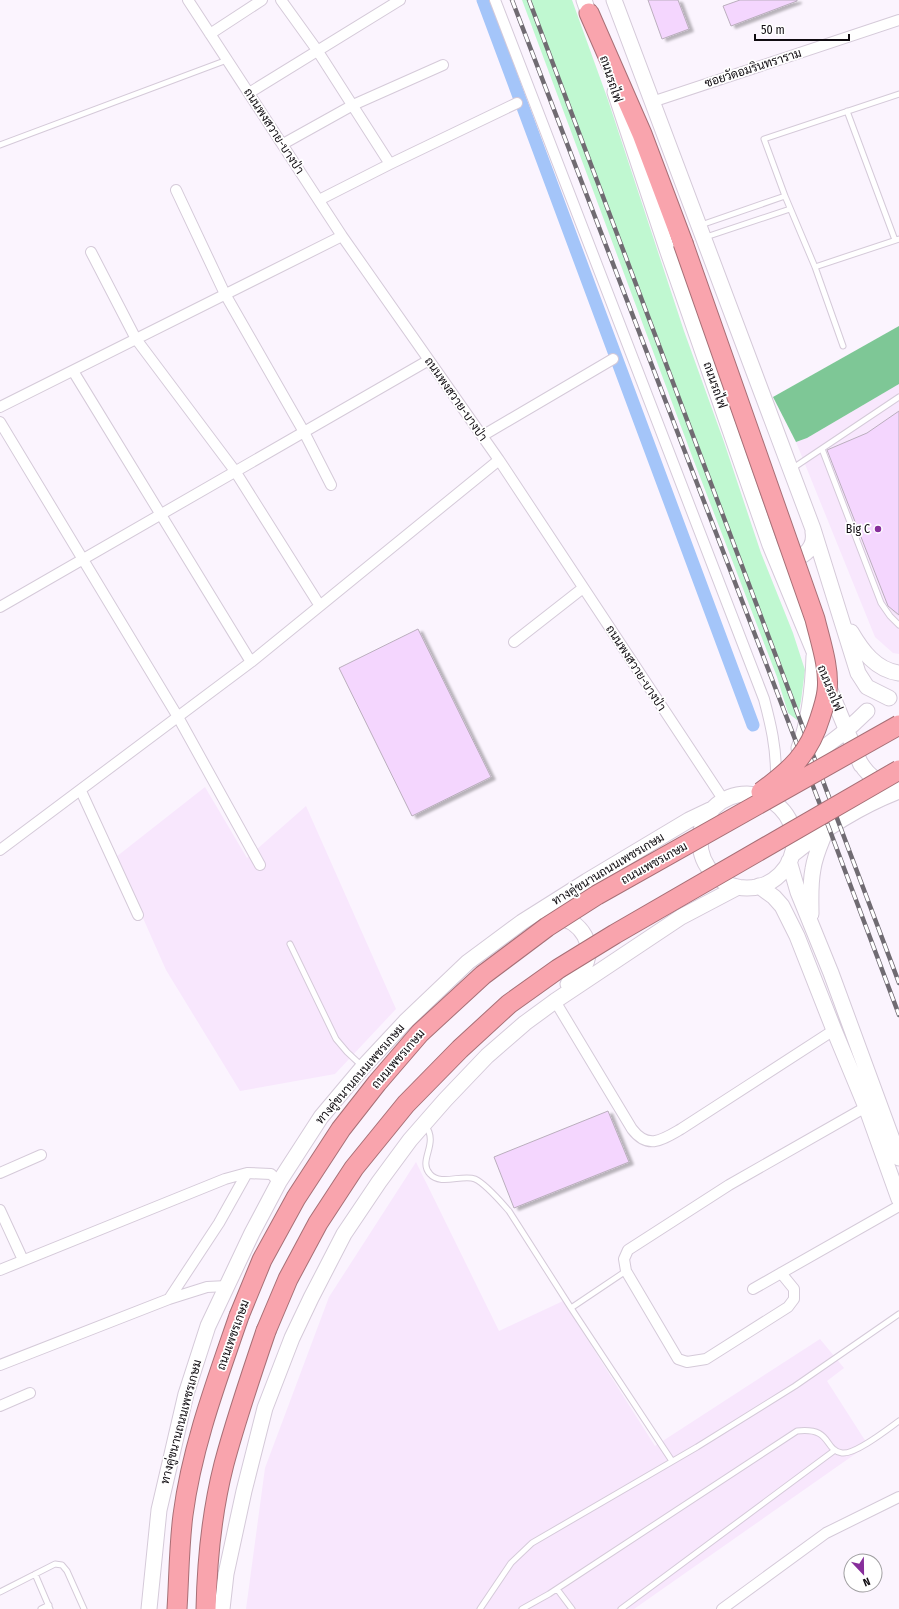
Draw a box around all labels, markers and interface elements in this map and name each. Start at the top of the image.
scale bar [755,16,849,42]
text: 50 m [761,23,785,37]
street label: ซอยวัดอมรินทราราม [703,46,803,90]
street label: ถนนรถไฟ [597,54,626,104]
street label: ถนนพงสวาย-บางป่า [241,86,307,176]
street label: ถนนพงสวาย-บางป่า [422,354,490,444]
street label: ถนนรถไฟ [701,360,730,410]
place label: Big C [846,522,870,536]
marker: Big C [873,524,883,534]
street label: ถนนพงสวาย-บางป่า [603,623,669,713]
street label: ถนนรถไฟ [814,663,846,713]
street label: ทางคู่ขนานถนนเพชรเกษม [549,830,667,909]
street label: ถนนเพชรเกษม [618,839,690,887]
street label: ทางคู่ขนานถนนเพชรเกษม [313,1021,408,1128]
street label: ถนนเพชรเกษม [368,1027,428,1091]
street label: ถนนเพชรเกษม [214,1298,252,1372]
street label: ทางคู่ขนานถนนเพชรเกษม [158,1358,205,1486]
north arrow [843,1553,883,1593]
text: N [861,1575,872,1589]

